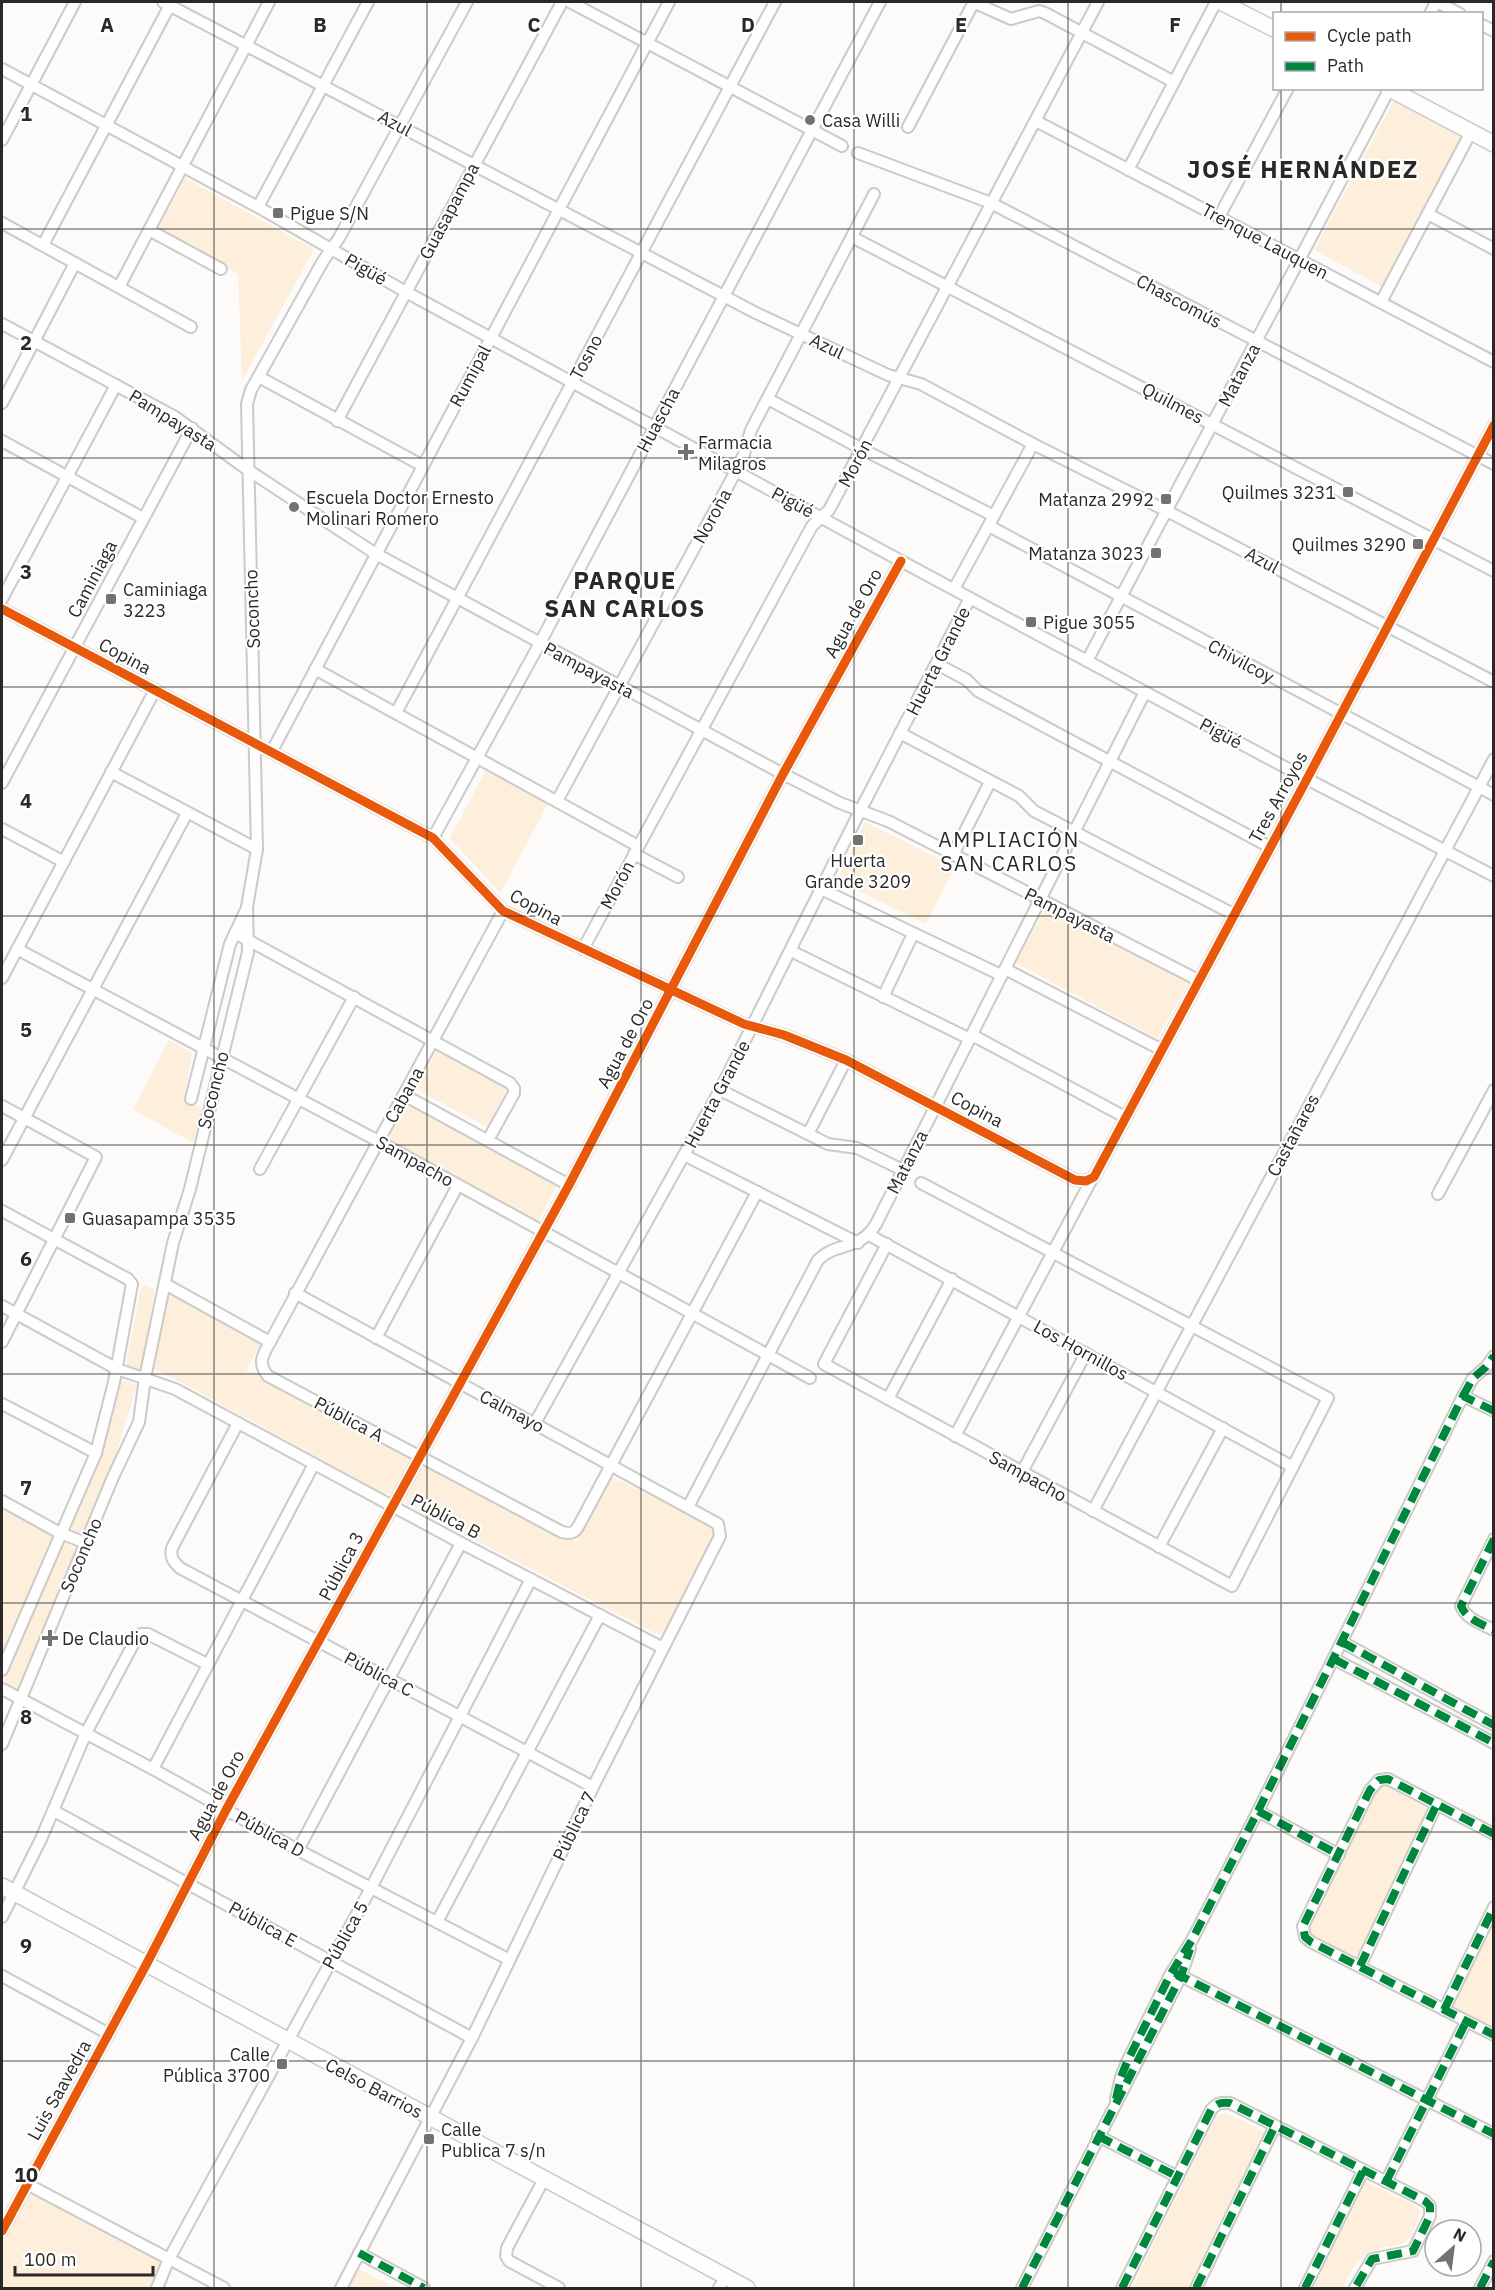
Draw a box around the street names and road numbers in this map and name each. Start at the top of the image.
street label: Azul [374,105,416,141]
street label: Guasapampa [414,158,484,263]
street label: Trenque Lauquen [1198,198,1332,284]
street label: Pigüé [341,248,391,290]
street label: Chascomús [1132,269,1226,333]
street label: Azul [806,328,848,364]
street label: Tosno [565,330,607,384]
street label: Matanza [1213,339,1265,411]
street label: Rumipal [444,341,496,411]
street label: Quilmes [1138,377,1208,429]
street label: Huascha [631,383,685,456]
street label: Pampayasta [125,384,221,456]
street label: Morón [833,435,877,491]
street label: Pigüé [768,481,818,523]
street label: Noroña [688,484,737,547]
street label: Caminiaga [62,536,122,622]
street label: Azul [1241,542,1283,578]
street label: Agua de Oro [819,564,887,662]
street label: Soconcho [239,569,265,649]
street label: Huerta Grande [901,603,975,719]
street label: Copina [95,633,155,679]
street label: Chivilcoy [1204,634,1278,688]
street label: Pampayasta [540,637,638,704]
street label: Pigüé [1196,712,1246,754]
street label: Tres Arroyos [1243,747,1313,847]
street label: Morón [595,857,639,913]
street label: Pampayasta [1021,882,1120,948]
street label: Copina [506,884,566,930]
street label: Agua de Oro [592,994,658,1092]
street label: Huerta Grande [679,1036,755,1152]
street label: Soconcho [192,1049,234,1131]
street label: Cabana [379,1063,429,1127]
street label: Copina [947,1086,1007,1132]
street label: Castañares [1262,1090,1324,1180]
street label: Matanza [881,1126,933,1198]
street label: Sampacho [372,1130,458,1192]
street label: Los Hornillos [1030,1315,1132,1385]
street label: Calmayo [476,1384,548,1438]
street label: Pública A [310,1391,388,1447]
street label: Sampacho [985,1445,1071,1507]
street label: Pública B [407,1488,485,1544]
street label: Soconcho [55,1514,107,1596]
street label: Pública 3 [313,1528,369,1604]
street label: Pública C [340,1646,418,1702]
street label: Agua de Oro [183,1746,249,1844]
street label: Pública 7 [547,1787,601,1865]
street label: Pública D [231,1806,309,1862]
street label: Pública E [225,1896,301,1952]
street label: Pública 5 [317,1897,373,1973]
street label: Luis Saavedra [22,2035,96,2144]
street label: Celso Barrios [321,2053,427,2123]

